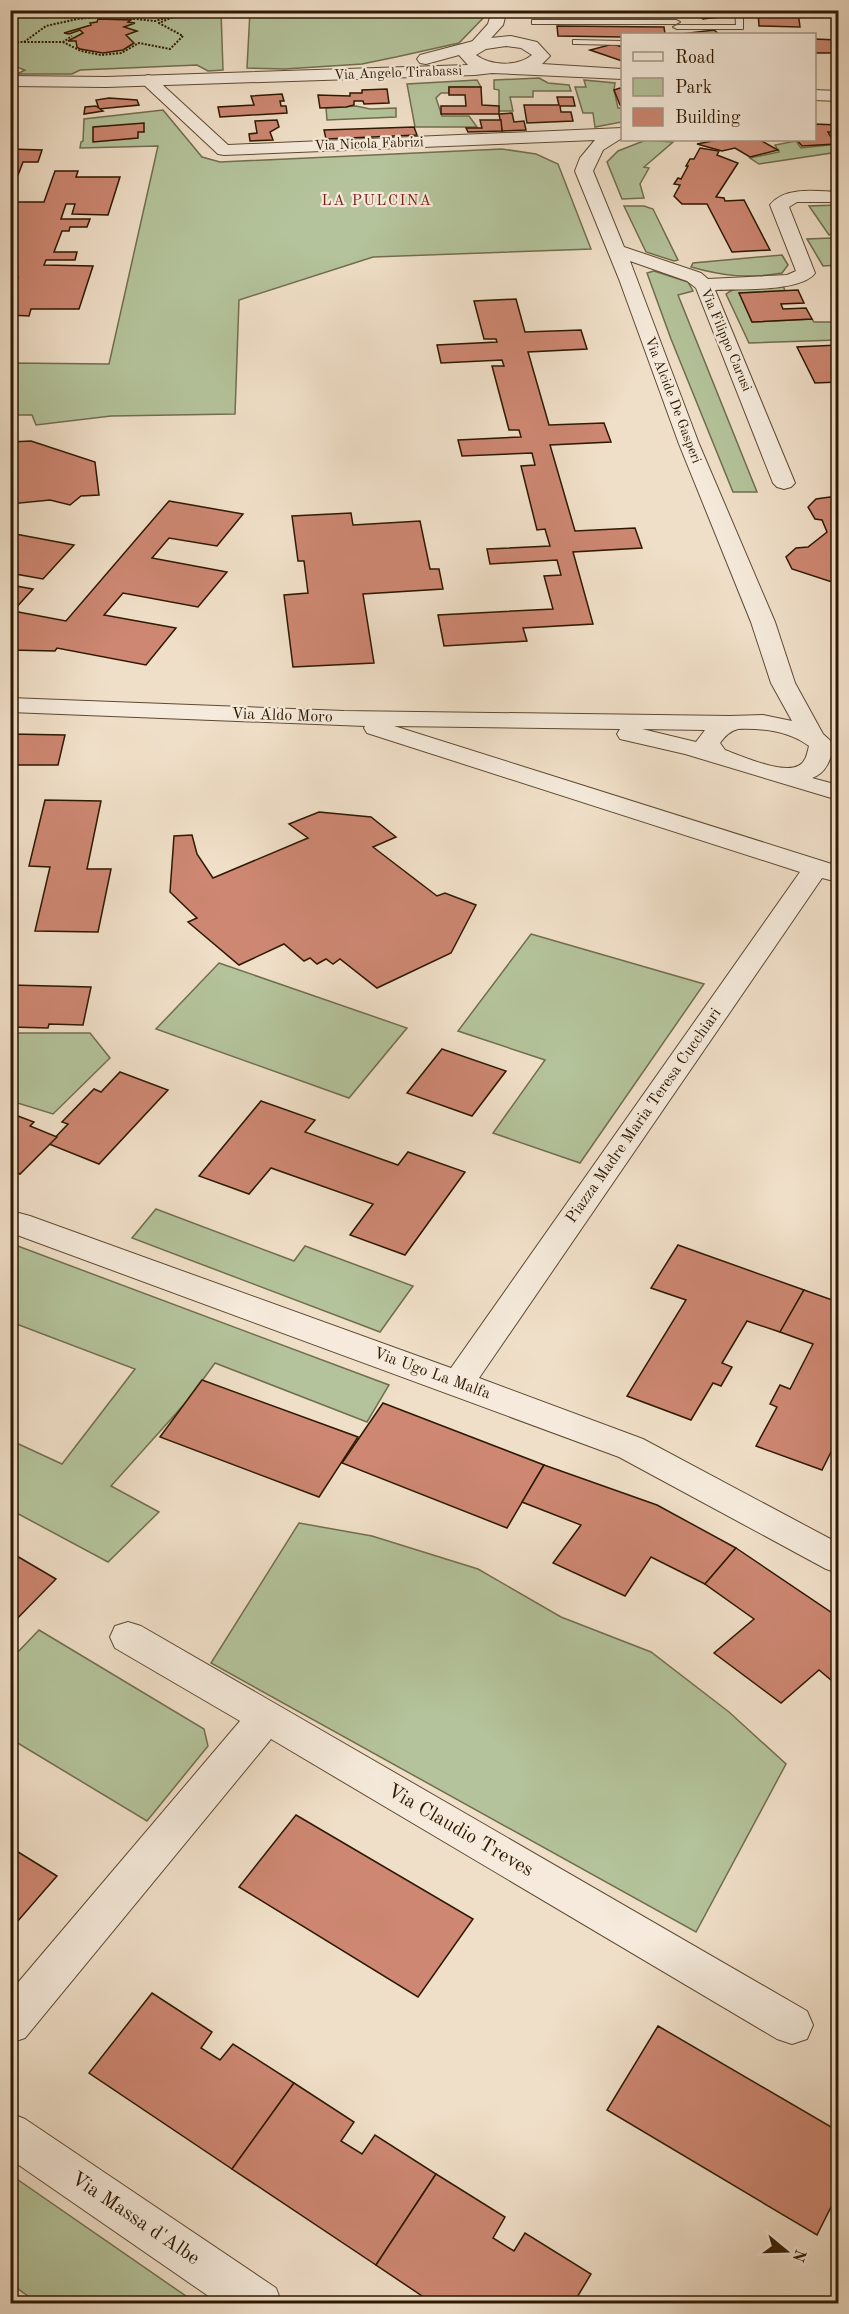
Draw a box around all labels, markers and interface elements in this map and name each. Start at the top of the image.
legend [621,33,816,141]
text: Road [675,49,715,67]
street label: Via Angelo Tirabassi [334,64,463,82]
text: Park [675,79,712,97]
text: Building [675,109,741,127]
street label: Via Nicola Fabrizi [314,135,424,153]
district label: LA PULCINA [322,194,432,209]
street label: Via Filippo Carusi [698,286,754,394]
street label: Via Alcide De Gasperi [642,335,704,465]
street label: Via Aldo Moro [231,706,333,726]
street label: Piazza Madre Maria Teresa Cucchiari [563,1006,725,1226]
street label: Via Ugo La Malfa [371,1345,493,1403]
street label: Via Claudio Treves [383,1781,537,1881]
street label: Via Massa d'Albe [67,2169,203,2269]
north arrow [756,2221,816,2281]
text: N [788,2247,808,2264]

